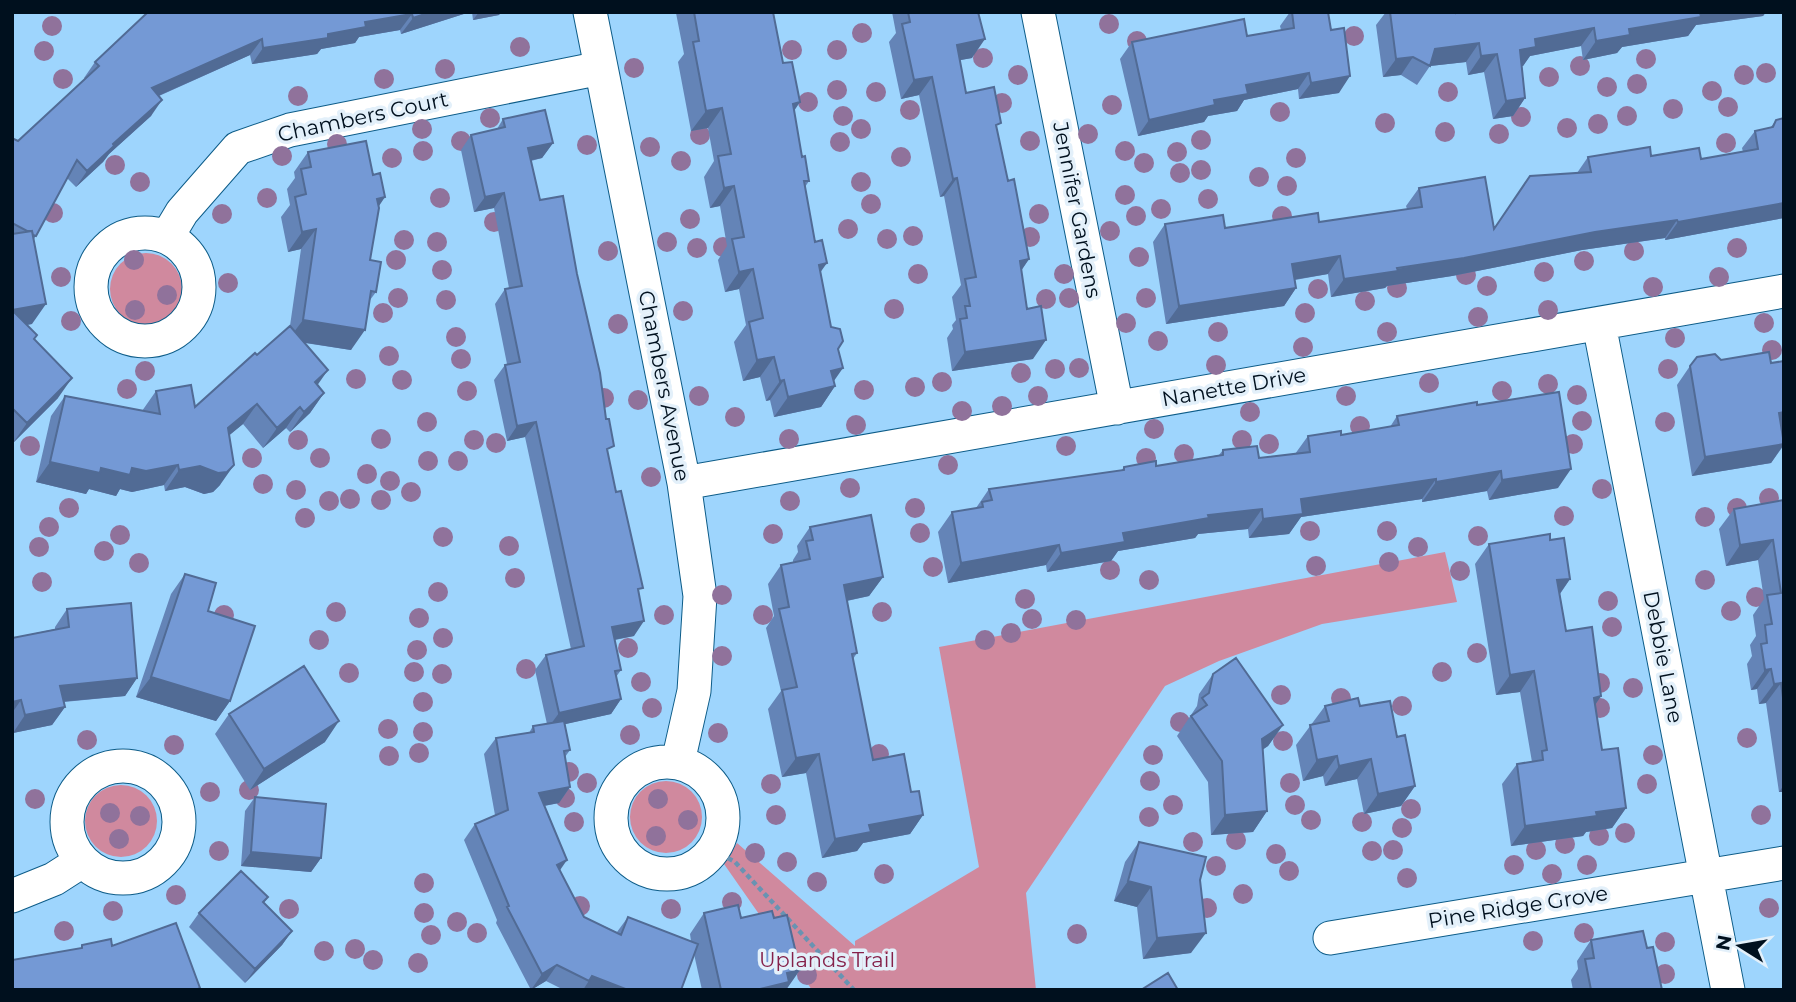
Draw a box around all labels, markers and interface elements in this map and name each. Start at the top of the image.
street label: Chambers Court [275,86,450,147]
street label: Jennifer Gardens [1048,119,1107,300]
street label: Chambers Avenue [634,288,695,484]
street label: Nanette Drive [1160,362,1308,411]
street label: Debbie Lane [1638,589,1689,725]
street label: Pine Ridge Grove [1426,880,1610,933]
north arrow [1705,911,1775,981]
text: N [1711,933,1737,953]
park label: Uplands Trail [759,947,895,972]

